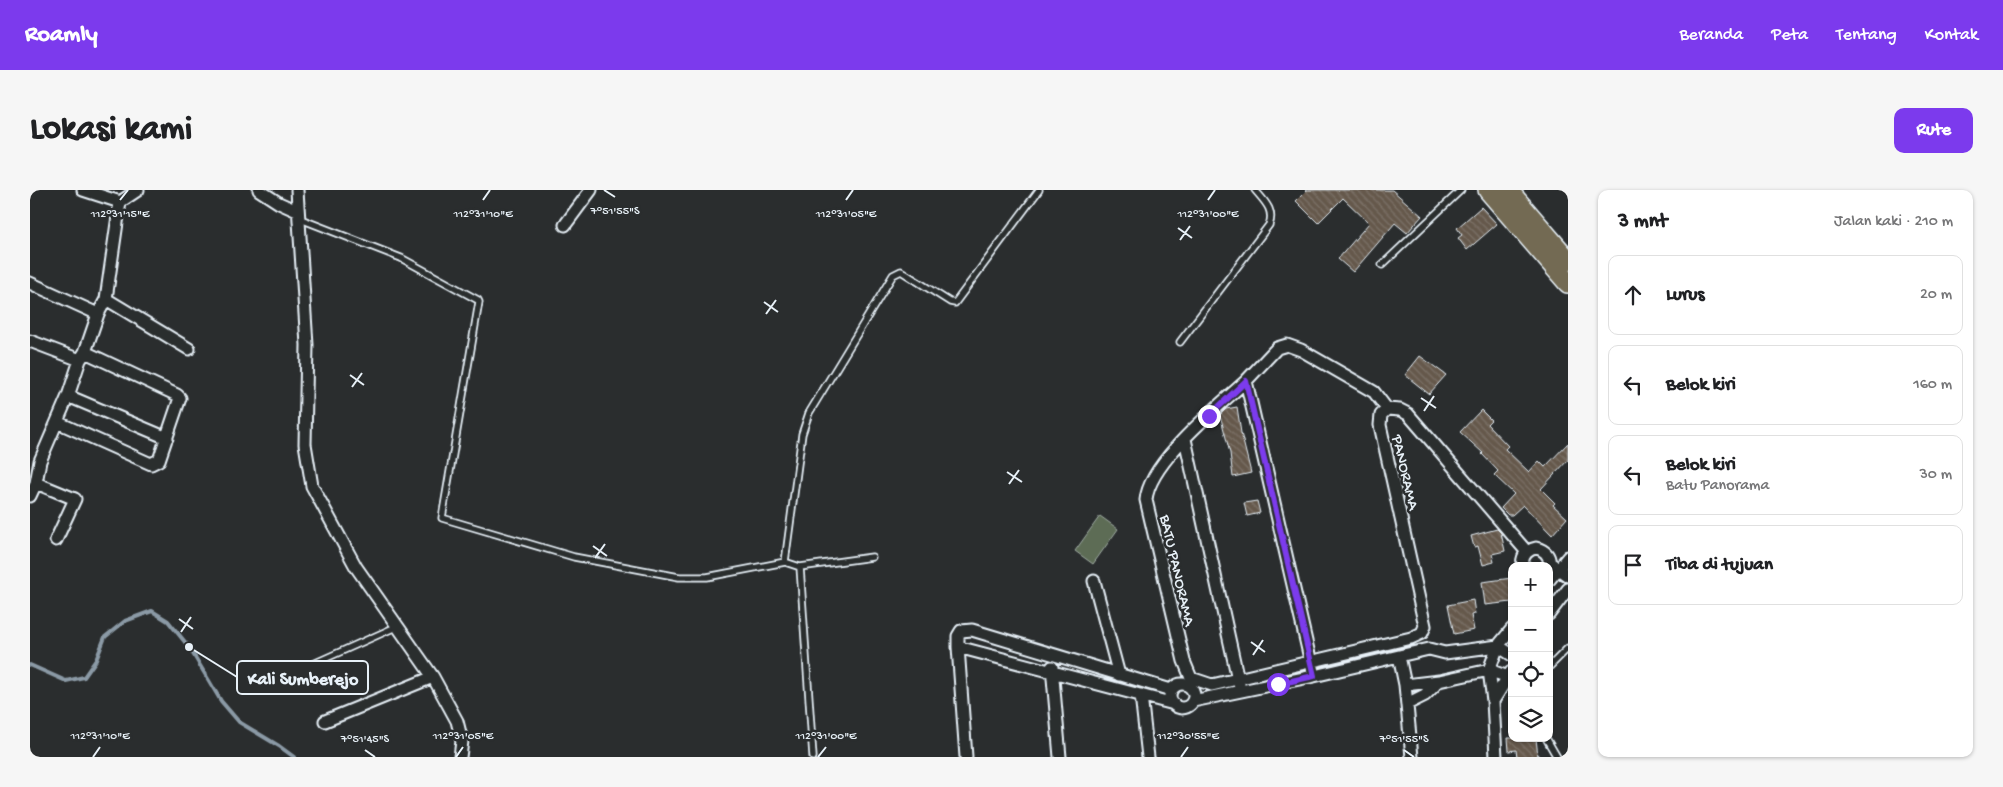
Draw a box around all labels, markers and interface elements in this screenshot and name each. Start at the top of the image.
text: Roamly [25,21,98,50]
text: Beranda [1679,25,1743,46]
text: Peta [1771,25,1808,46]
text: Tentang [1836,25,1897,46]
text: Kontak [1925,25,1978,46]
button: Rute [1894,108,1973,153]
text: Lokasi kami [30,110,192,151]
text: 7°51'55"S [589,205,640,219]
text: 112°31'15"E [90,208,150,222]
text: 112°31'10"E [452,208,513,222]
text: 112°31'05"E [815,208,877,222]
text: 112°31'00"E [1176,208,1239,222]
text: 3 mnt [1618,210,1667,235]
text: Jalan kaki · 210 m [1834,213,1953,232]
icon: ahead [1619,281,1647,309]
text: Lurus [1666,284,1705,307]
text: 20 m [1920,286,1952,305]
icon: left [1619,371,1647,399]
text: Belok kiri [1666,374,1736,397]
text: 160 m [1913,376,1952,395]
route end [1198,405,1221,428]
street label: PANORAMA [1385,432,1422,514]
text: Belok kiri [1666,454,1736,477]
icon: left [1619,461,1647,489]
text: 30 m [1919,466,1952,485]
text: Batu Panorama [1666,477,1769,496]
street label: BATU PANORAMA [1153,512,1198,630]
icon: arrive [1619,551,1647,579]
text: Tiba di tujuan [1666,554,1773,577]
map controls [1508,562,1553,742]
button: + [1508,562,1553,607]
button: − [1508,607,1553,652]
button: locate [1508,652,1553,697]
callout: Kali Sumberejo [237,661,368,694]
text: Kali Sumberejo [247,670,359,691]
route start [1267,673,1290,696]
button: layers [1508,697,1553,742]
text: 112°31'10"E [69,730,130,744]
text: 112°31'05"E [432,730,494,744]
text: 112°31'00"E [794,730,857,744]
text: 112°30'55"E [1156,730,1220,744]
text: 7°51'45"S [340,733,390,747]
text: 7°51'55"S [1378,733,1429,747]

